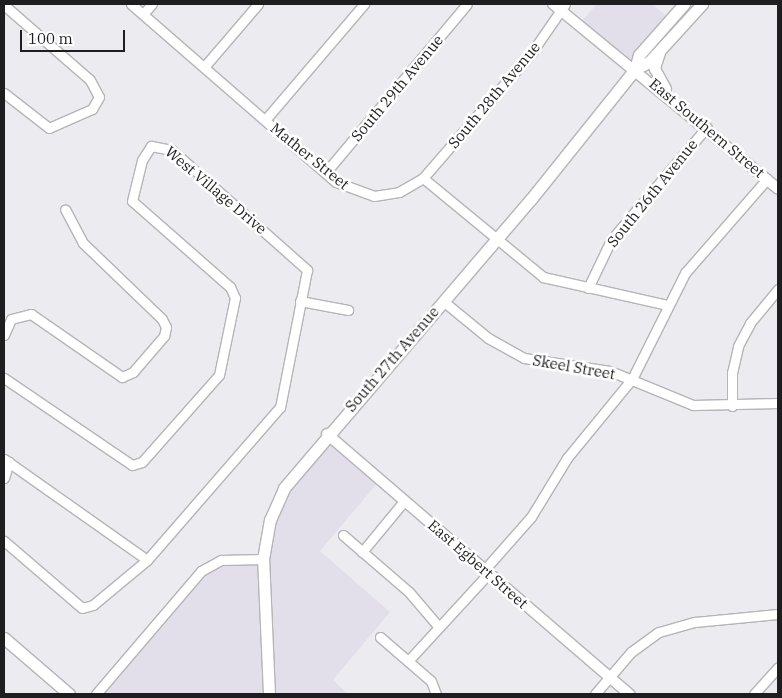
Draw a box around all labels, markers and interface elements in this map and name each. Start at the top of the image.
scale bar [22,20,128,52]
text: 100 m [28,29,73,48]
street label: South 29th Avenue [347,31,447,145]
street label: South 28th Avenue [444,38,544,152]
street label: East Southern Street [646,75,768,181]
street label: Mather Street [267,119,353,193]
street label: South 26th Avenue [603,135,701,251]
street label: West Village Drive [162,142,270,238]
street label: South 27th Avenue [341,303,443,415]
street label: Skeel Street [531,351,617,383]
street label: East Egbert Street [424,516,532,612]

